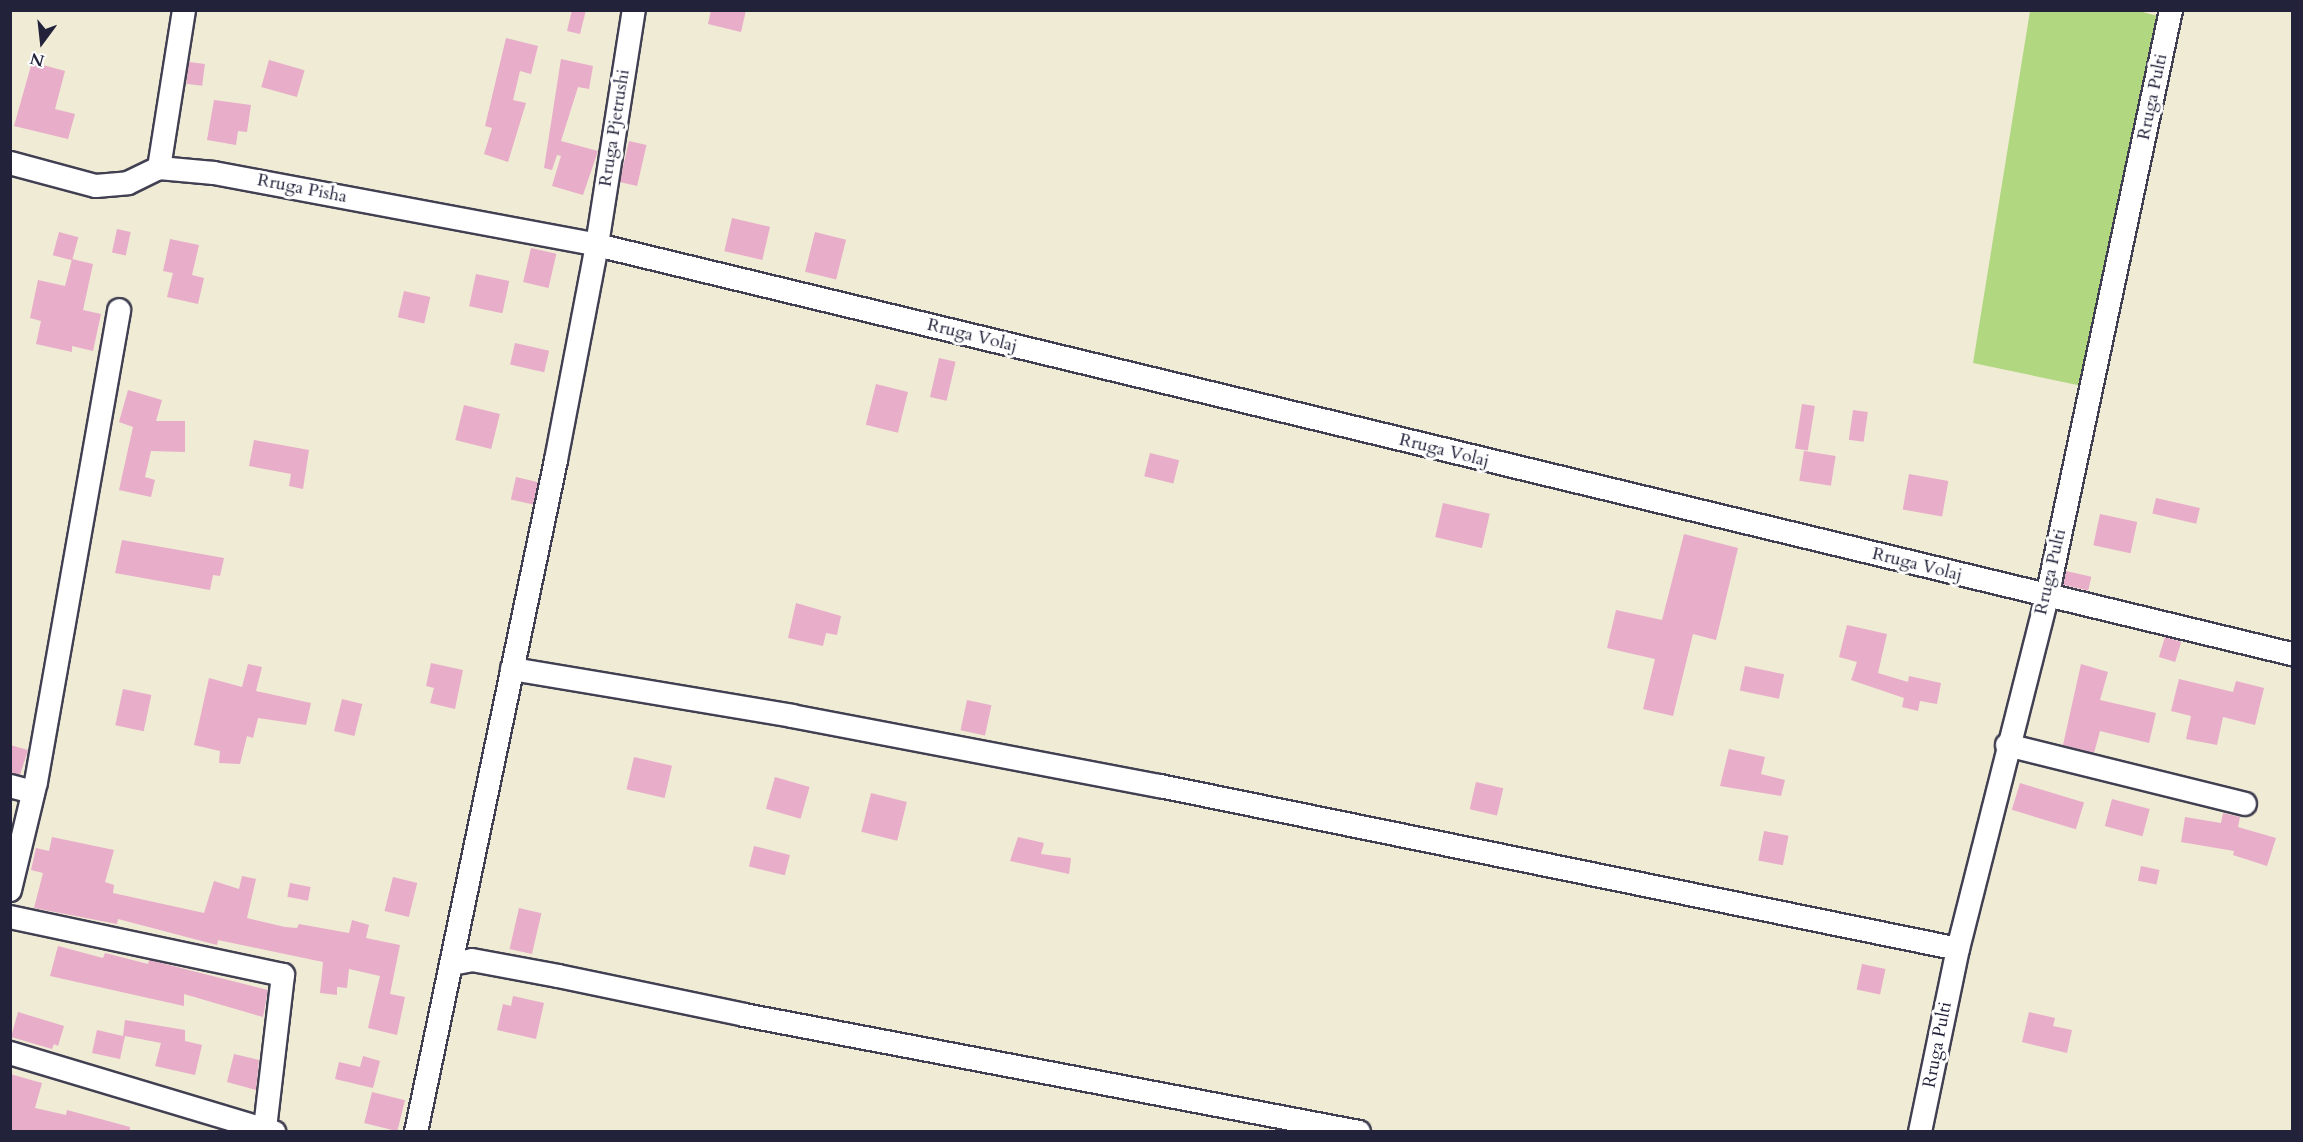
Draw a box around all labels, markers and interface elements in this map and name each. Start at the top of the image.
north arrow [12,12,72,72]
text: N [28,47,47,72]
street label: Rruga Pulti [2133,52,2173,142]
street label: Rruga Pjetrushi [595,68,635,188]
street label: Rruga Pisha [255,170,349,208]
street label: Rruga Volaj [925,314,1019,358]
street label: Rruga Volaj [1397,429,1491,473]
street label: Rruga Pulti [2031,527,2071,617]
street label: Rruga Volaj [1870,543,1964,587]
street label: Rruga Pulti [1919,1000,1957,1090]

